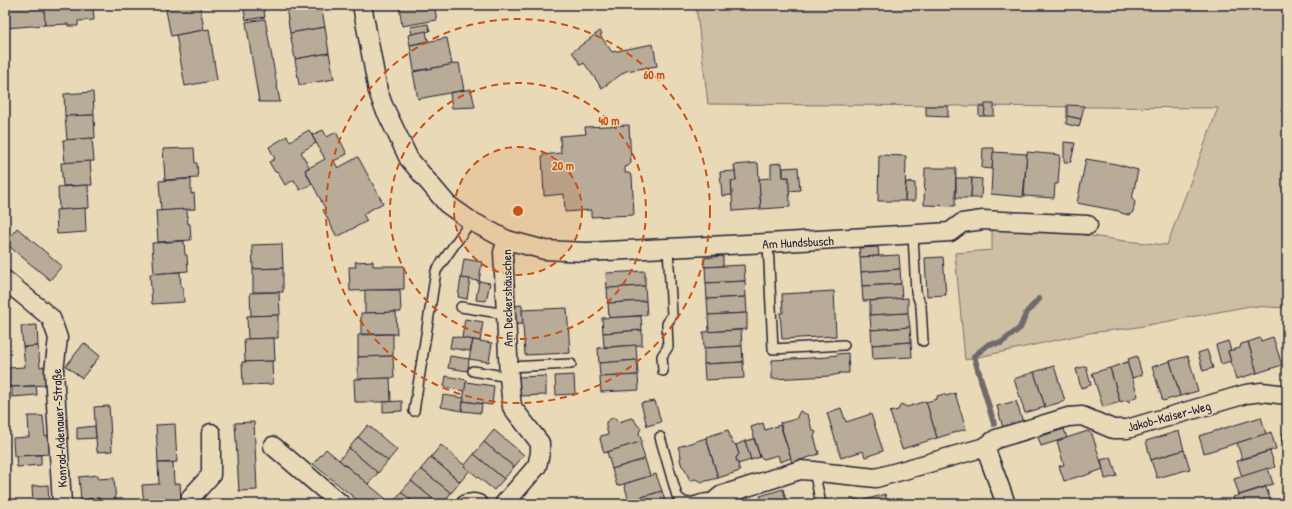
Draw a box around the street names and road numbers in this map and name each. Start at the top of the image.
street label: Am Hundsbusch [762,231,835,253]
street label: Am Deckershäuschen [497,249,517,347]
street label: Konrad-Adenauer-Straße [47,368,71,488]
street label: Jakob-Kaiser-Weg [1125,396,1213,436]

